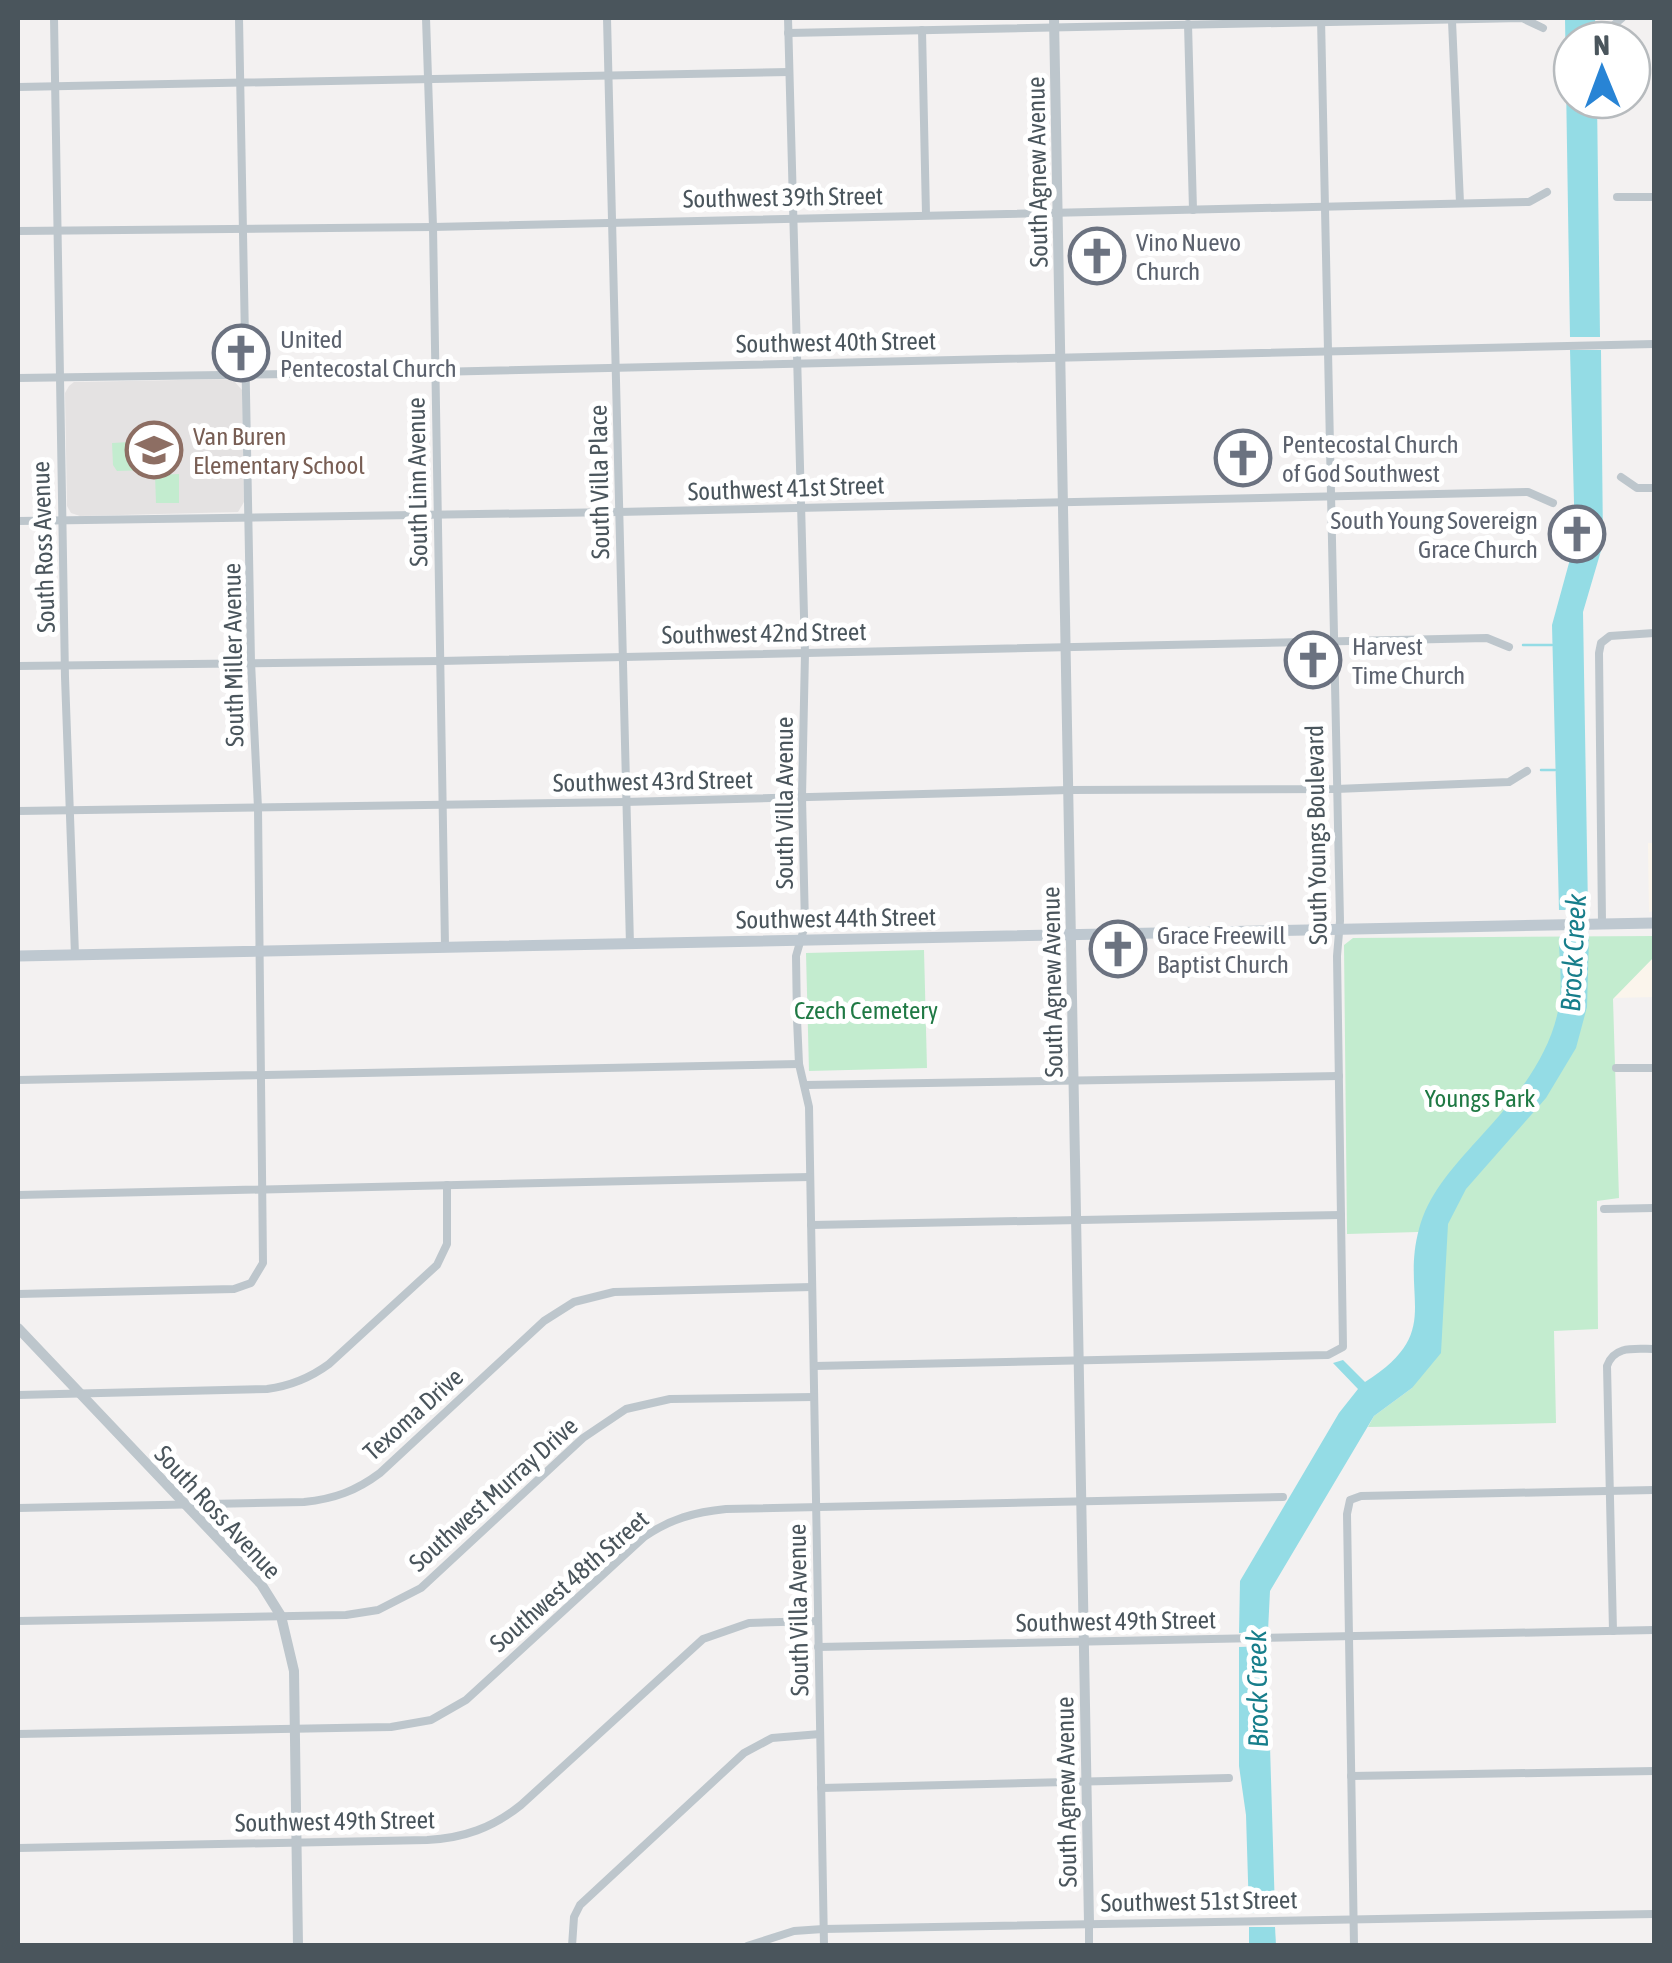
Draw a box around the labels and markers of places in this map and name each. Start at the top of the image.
church icon: Vino Nuevo Church [1067,226,1127,286]
place label: Vino Nuevo Church [1136,228,1241,285]
church icon: United Pentecostal Church [211,323,271,383]
place label: United Pentecostal Church [280,325,457,382]
school or university icon: Van Buren Elementary School [124,420,184,480]
place label: Van Buren Elementary School [193,422,365,479]
church icon: Pentecostal Church of God Southwest [1213,428,1273,488]
place label: Pentecostal Church of God Southwest [1282,430,1459,487]
church icon: South Young Sovereign Grace Church [1547,504,1607,564]
place label: South Young Sovereign Grace Church [1330,506,1538,563]
church icon: Harvest Time Church [1283,630,1343,690]
place label: Harvest Time Church [1352,632,1465,689]
church icon: Grace Freewill Baptist Church [1088,919,1148,979]
place label: Grace Freewill Baptist Church [1157,921,1289,978]

